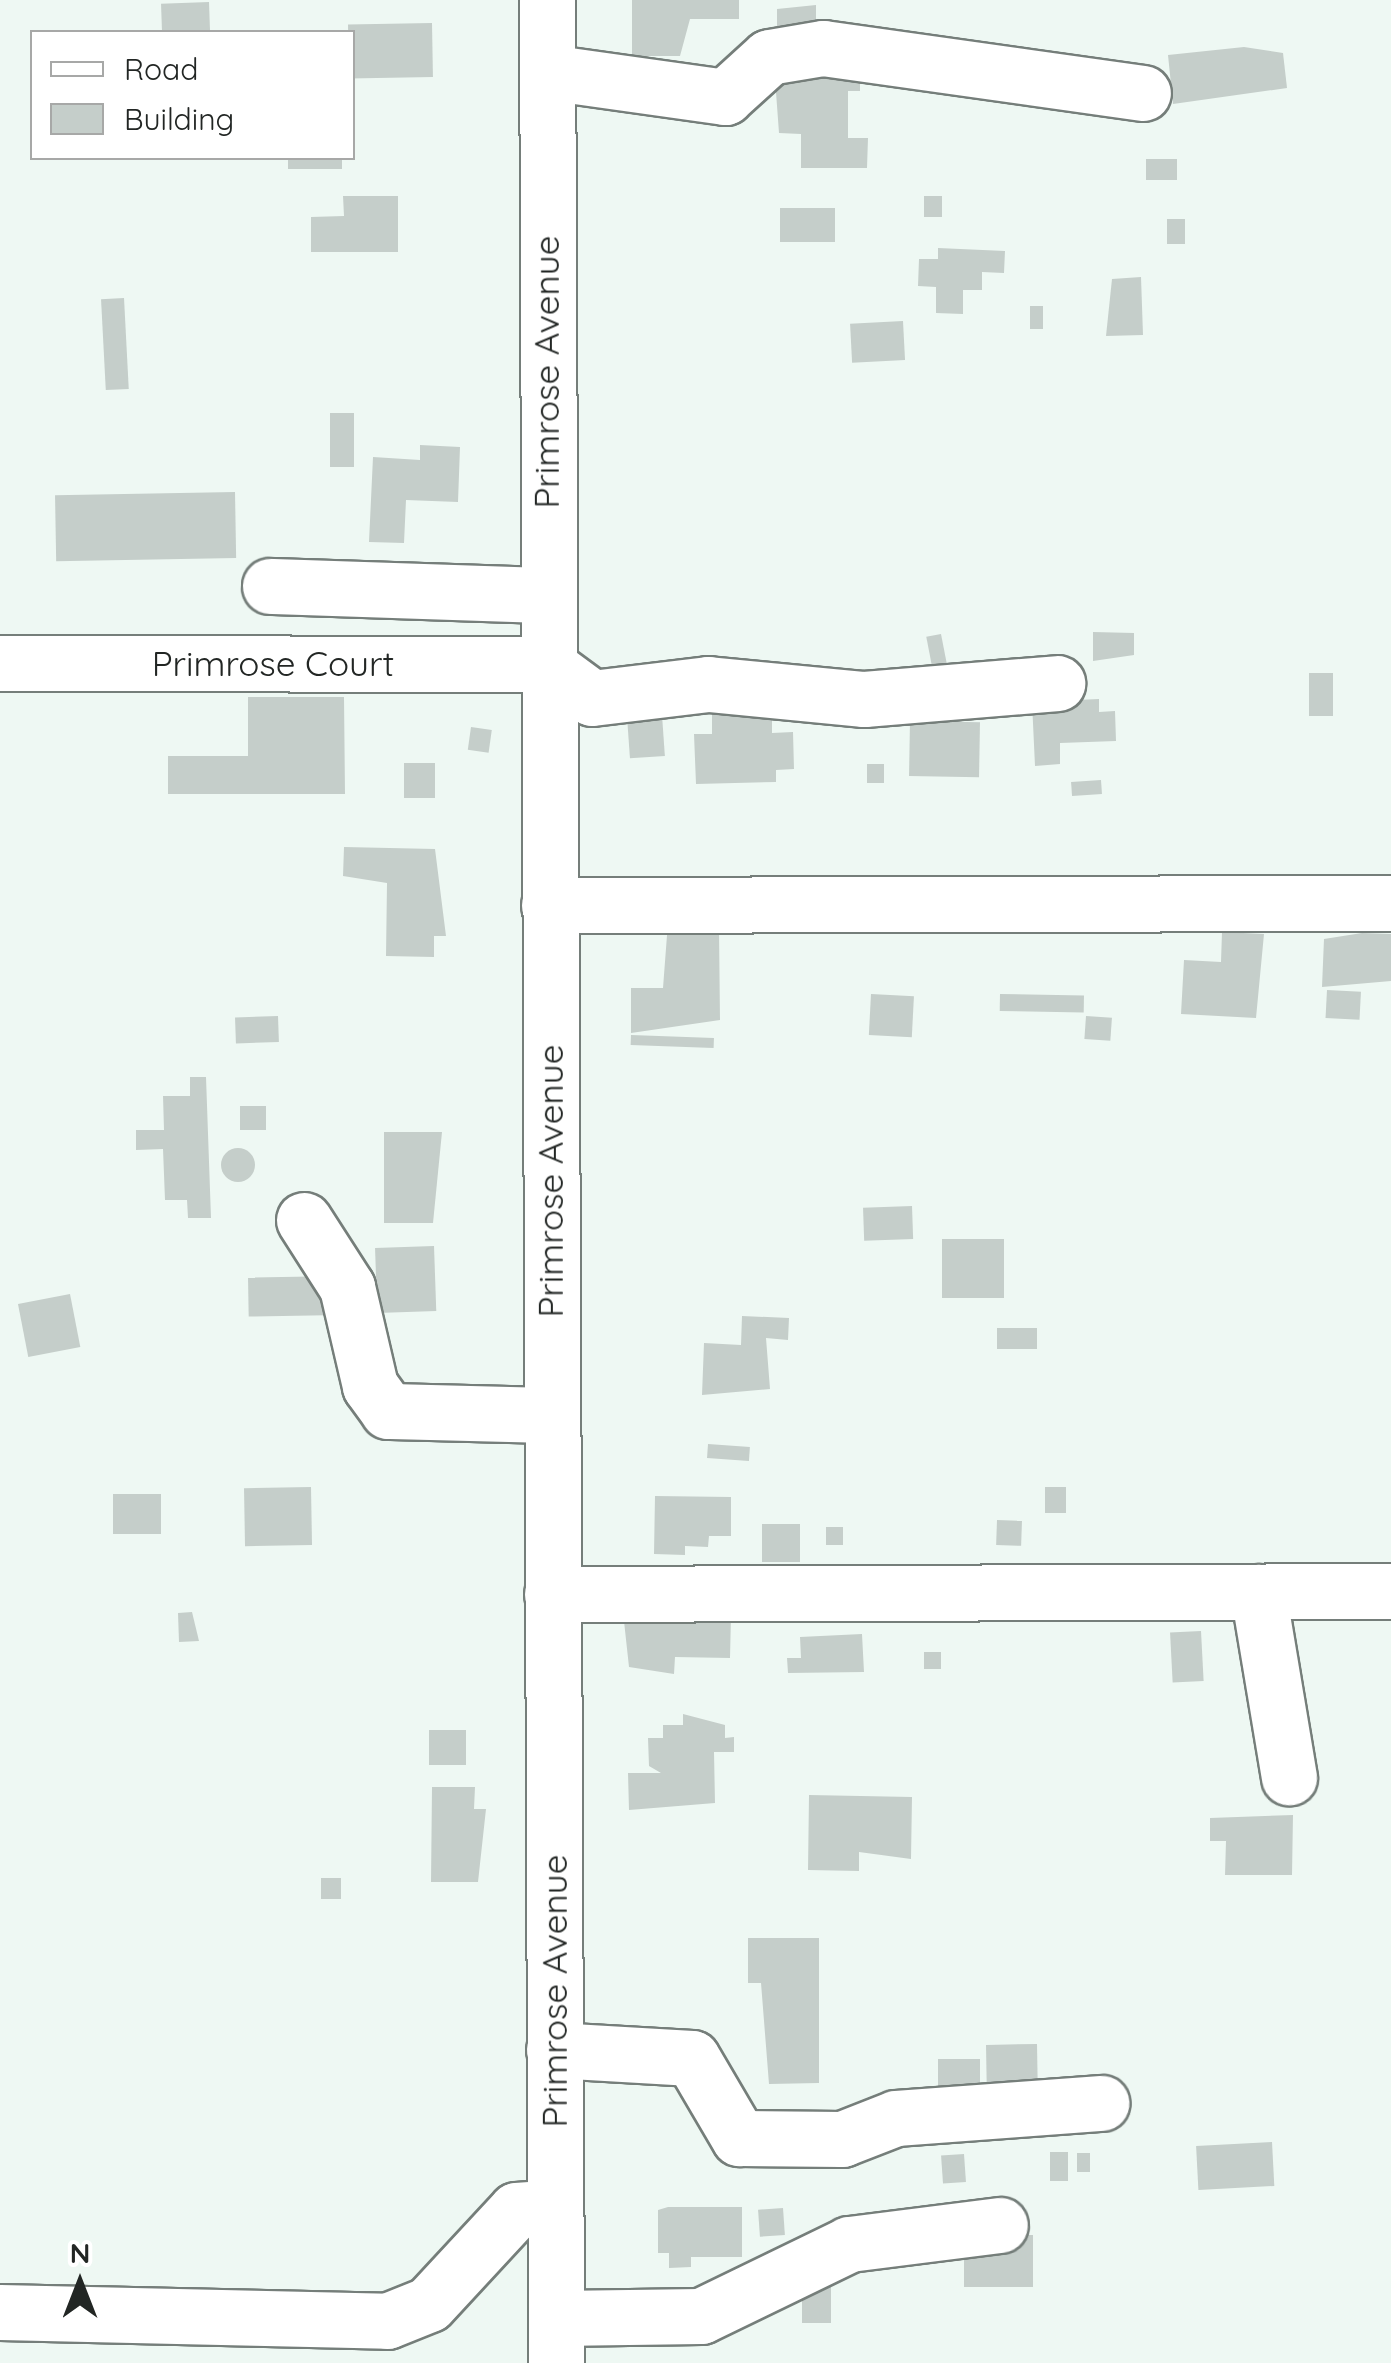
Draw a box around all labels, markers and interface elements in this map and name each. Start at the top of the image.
legend [30,30,355,160]
text: Road [124,50,198,88]
text: Building [124,100,234,138]
street label: Primrose Avenue [525,235,567,509]
street label: Primrose Court [152,642,394,684]
street label: Primrose Avenue [529,1044,571,1318]
street label: Primrose Avenue [533,1854,575,2128]
north arrow [30,2233,130,2333]
text: N [70,2235,90,2270]

